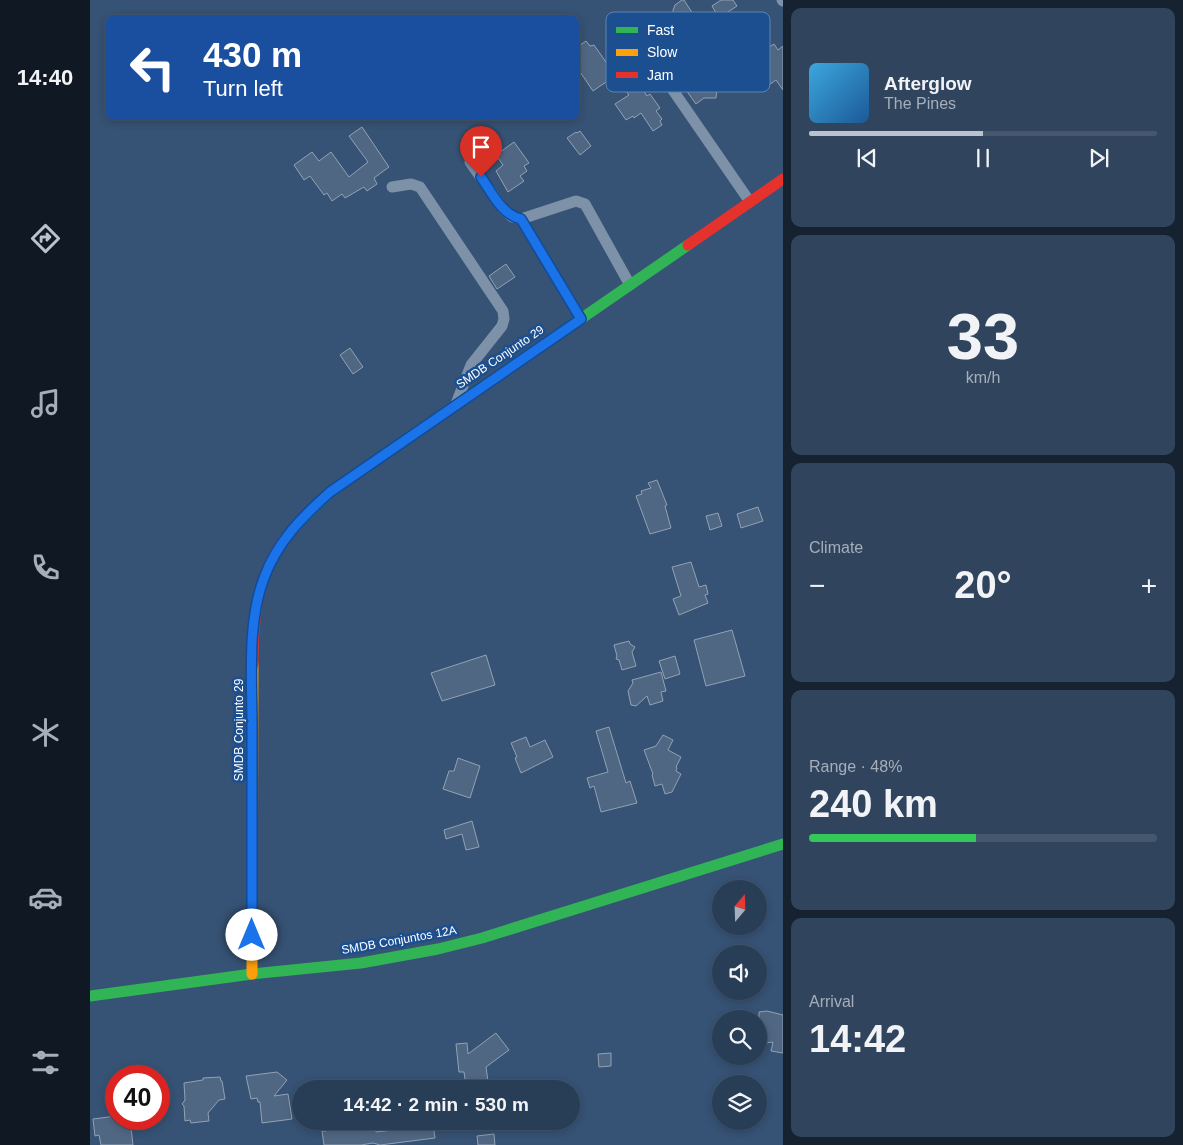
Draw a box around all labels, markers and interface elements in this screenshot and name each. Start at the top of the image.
legend [606,12,770,92]
text: Fast [647,22,674,38]
icon: left [120,35,185,100]
text: 430 m [203,35,302,74]
text: Slow [647,44,678,60]
text: 14:40 [17,65,73,90]
text: Jam [647,67,673,83]
text: Afterglow [884,73,972,94]
text: Turn left [203,76,283,101]
text: The Pines [884,95,956,112]
pin [460,126,502,177]
icon: arrive [467,133,495,161]
icon: previous [853,144,881,172]
icon: pause [969,144,997,172]
icon: next [1085,144,1113,172]
icon: directions [28,221,63,256]
text: 33 [947,300,1019,373]
street label: SMDB Conjunto 29 [454,322,547,392]
text: km/h [966,369,1000,386]
icon: music [28,386,63,421]
text: Climate [809,539,863,556]
icon: phone [28,550,63,585]
text: 20° [954,564,1012,606]
text: − [809,570,825,601]
text: + [1141,570,1157,601]
street label: SMDB Conjunto 29 [232,678,246,781]
icon: climate [28,715,63,750]
text: Range · 48% [809,758,902,775]
text: 240 km [809,783,938,825]
icon: car [28,880,63,915]
north arrow [712,880,768,935]
map controls [712,880,767,1130]
position arrow [225,908,277,960]
street label: SMDB Conjuntos 12A [340,923,458,957]
button: sound [712,945,767,1000]
text: Arrival [809,993,854,1010]
button: search [712,1010,767,1065]
text: 14:42 [809,1018,906,1060]
icon: filters [28,1045,63,1080]
speed limit sign: 40 [105,1065,170,1130]
button: layers [712,1075,767,1130]
text: 14:42 · 2 min · 530 m [343,1094,529,1115]

